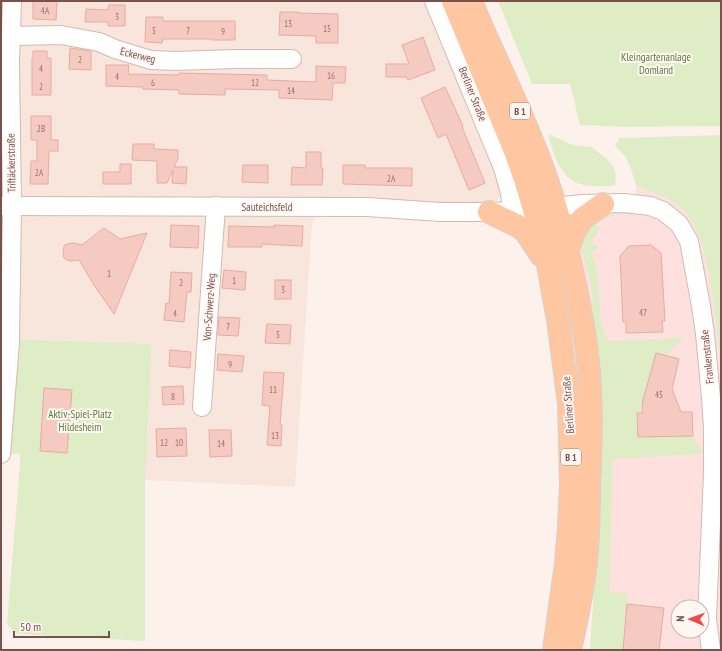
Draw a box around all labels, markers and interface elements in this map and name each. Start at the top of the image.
house number: 4A [41,5,50,16]
house number: 3 [115,11,119,22]
house number: 13 [284,18,292,29]
house number: 15 [323,23,331,34]
house number: 5 [152,25,156,36]
house number: 7 [186,25,190,36]
house number: 9 [221,26,225,37]
street label: Eckerweg [119,44,157,66]
park label: Kleingartenanlage Domland [621,50,691,77]
house number: 2 [78,54,82,65]
house number: 4 [39,63,43,74]
street label: Berliner Straße [456,65,490,124]
house number: 16 [327,70,335,81]
house number: 4 [115,71,119,82]
house number: 6 [151,77,155,88]
house number: 12 [251,77,259,88]
house number: 2 [39,81,43,92]
house number: 14 [287,85,295,96]
road number: B 1 [510,103,530,119]
house number: 2B [37,123,45,134]
street label: Triftäckerstraße [3,133,19,193]
house number: 2A [35,167,44,178]
house number: 2A [387,173,396,184]
street label: Sauteichsfeld [242,200,293,214]
house number: 1 [107,268,111,279]
street label: Von-Schwerz-Weg [200,273,218,342]
house number: 1 [232,275,236,286]
house number: 2 [179,277,183,288]
house number: 3 [281,284,285,295]
house number: 47 [639,307,647,318]
house number: 4 [173,308,177,319]
house number: 7 [226,321,230,332]
house number: 5 [276,329,280,340]
street label: Frankenstraße [697,329,717,385]
house number: 9 [228,359,232,370]
street label: Berliner Straße [559,375,577,434]
house number: 11 [269,384,277,395]
house number: 45 [655,389,663,400]
house number: 8 [171,391,175,402]
park label: Aktiv-Spiel-Platz Hildesheim [48,407,112,434]
house number: 13 [271,430,279,441]
house number: 12 [160,437,168,448]
house number: 10 [175,437,183,448]
house number: 14 [217,438,225,449]
road number: B 1 [561,449,581,465]
north arrow [670,599,710,639]
scale bar [14,613,109,639]
text: N [673,615,687,622]
text: 50 m [20,619,41,634]

